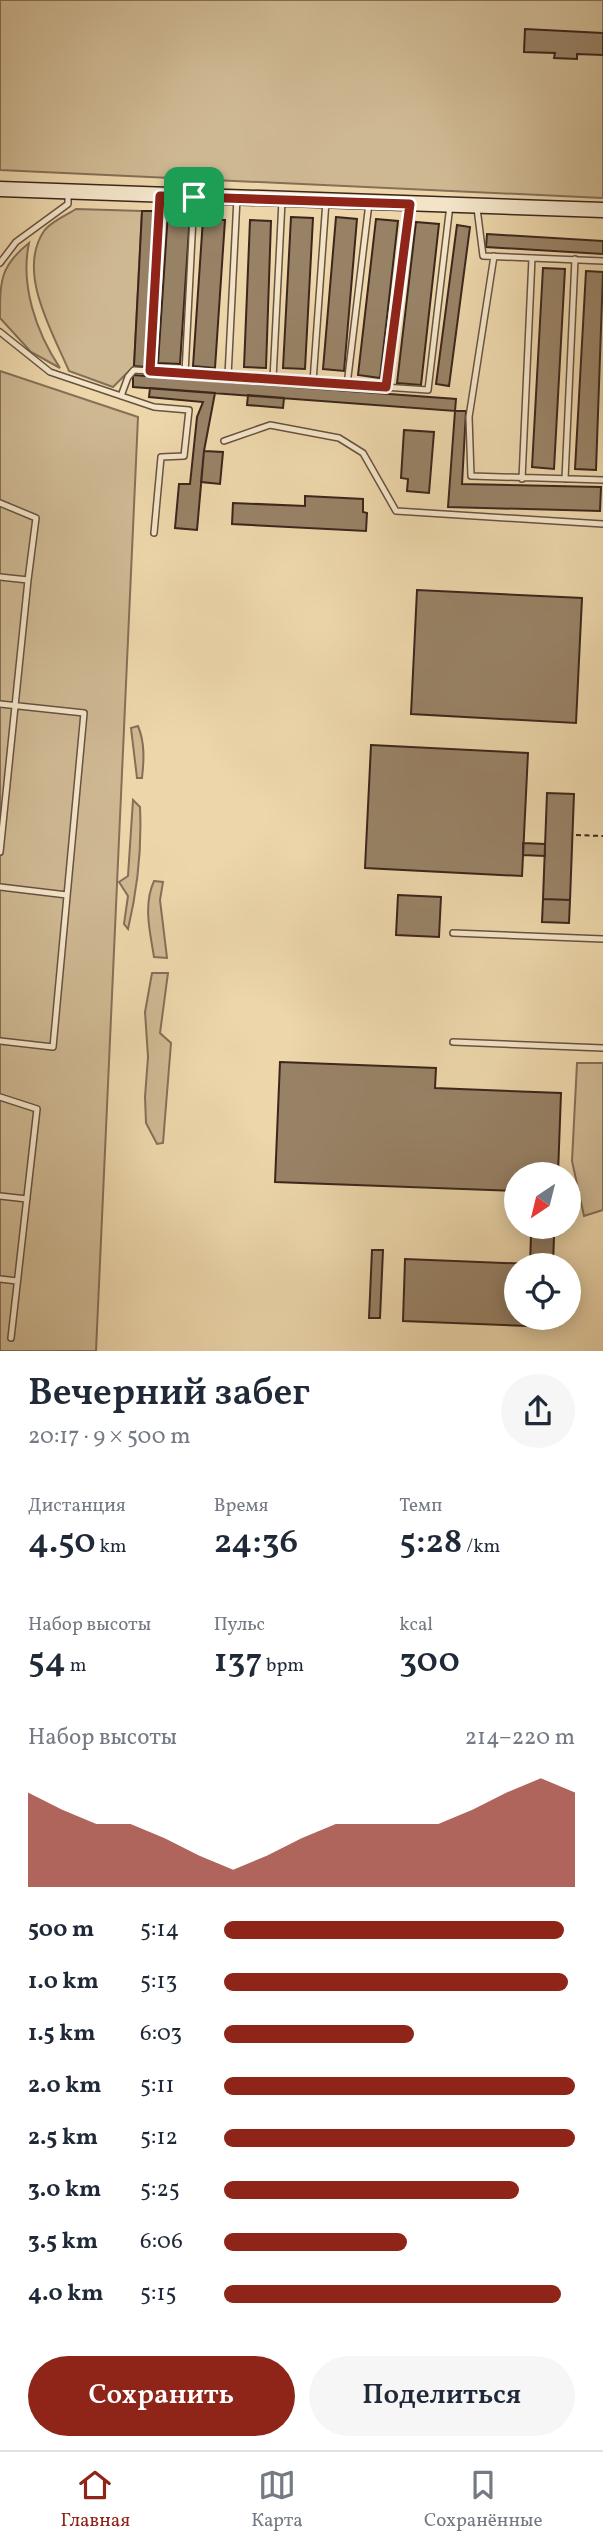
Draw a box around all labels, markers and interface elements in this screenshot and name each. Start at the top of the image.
pin [164,167,224,227]
icon: arrive [175,178,213,216]
north arrow [504,1162,581,1239]
map controls [504,1162,581,1330]
button: locate [504,1253,581,1330]
text: Вечерний забег [28,1368,310,1421]
button: share [501,1374,575,1448]
text: 20:17 · 9 × 500 m [28,1421,191,1453]
text: Дистанция [28,1493,126,1519]
text: Время [214,1493,268,1519]
text: Темп [399,1493,442,1519]
text: 4.50 [28,1519,96,1567]
text: 24:36 [214,1519,298,1567]
text: 5:28 [399,1519,462,1567]
text: km [96,1534,127,1560]
text: /km [462,1534,500,1560]
text: Набор высоты [28,1612,151,1638]
text: Пульс [214,1612,265,1638]
text: kcal [399,1612,433,1638]
text: 54 [28,1638,66,1686]
text: 137 [214,1638,262,1686]
text: 300 [399,1638,460,1686]
text: m [66,1653,87,1679]
text: bpm [262,1653,304,1679]
text: Набор высоты [28,1722,177,1754]
text: 214–220 m [465,1722,575,1754]
text: 500 m [28,1914,94,1946]
text: 5:14 [140,1914,179,1946]
text: 1.0 km [28,1966,99,1998]
text: 5:13 [140,1966,177,1998]
text: 1.5 km [28,2018,95,2050]
text: 6:03 [140,2018,182,2050]
text: 2.0 km [28,2070,101,2102]
text: 5:11 [140,2070,174,2102]
text: 2.5 km [28,2122,98,2154]
text: 5:12 [140,2122,178,2154]
text: 3.0 km [28,2174,101,2206]
text: 5:25 [140,2174,180,2206]
text: 3.5 km [28,2226,98,2258]
text: 6:06 [140,2226,183,2258]
text: 4.0 km [28,2278,103,2310]
text: 5:15 [140,2278,176,2310]
button: Сохранить [28,2356,295,2436]
button: Поделиться [309,2356,575,2436]
tab: Главная [61,2466,130,2534]
tab: Карта [251,2466,303,2534]
tab: Сохранённые [424,2466,542,2534]

